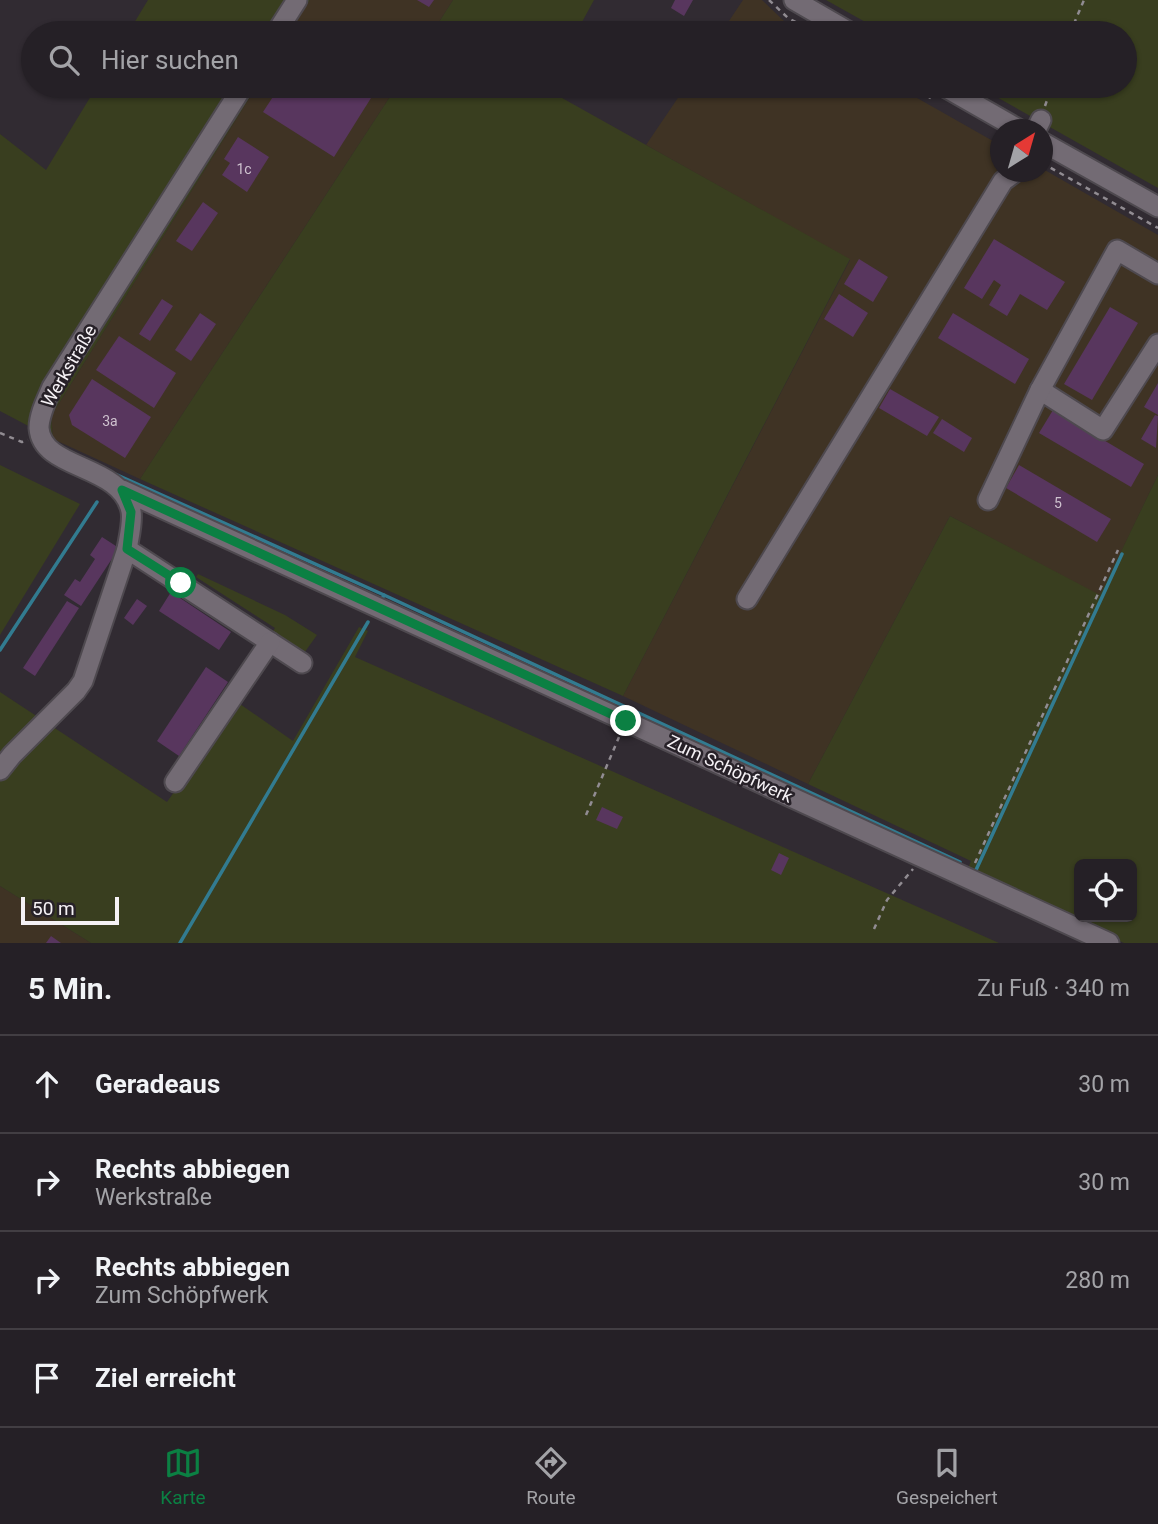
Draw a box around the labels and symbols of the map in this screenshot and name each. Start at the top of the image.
north arrow [990,119,1053,182]
house number: 1c [236,161,252,177]
street label: Werkstraße [37,321,101,411]
house number: 3a [102,413,118,429]
house number: 5 [1054,495,1062,511]
route start [165,567,196,598]
route end [610,705,641,736]
street label: Zum Schöpfwerk [664,730,797,807]
scale bar [21,894,119,926]

